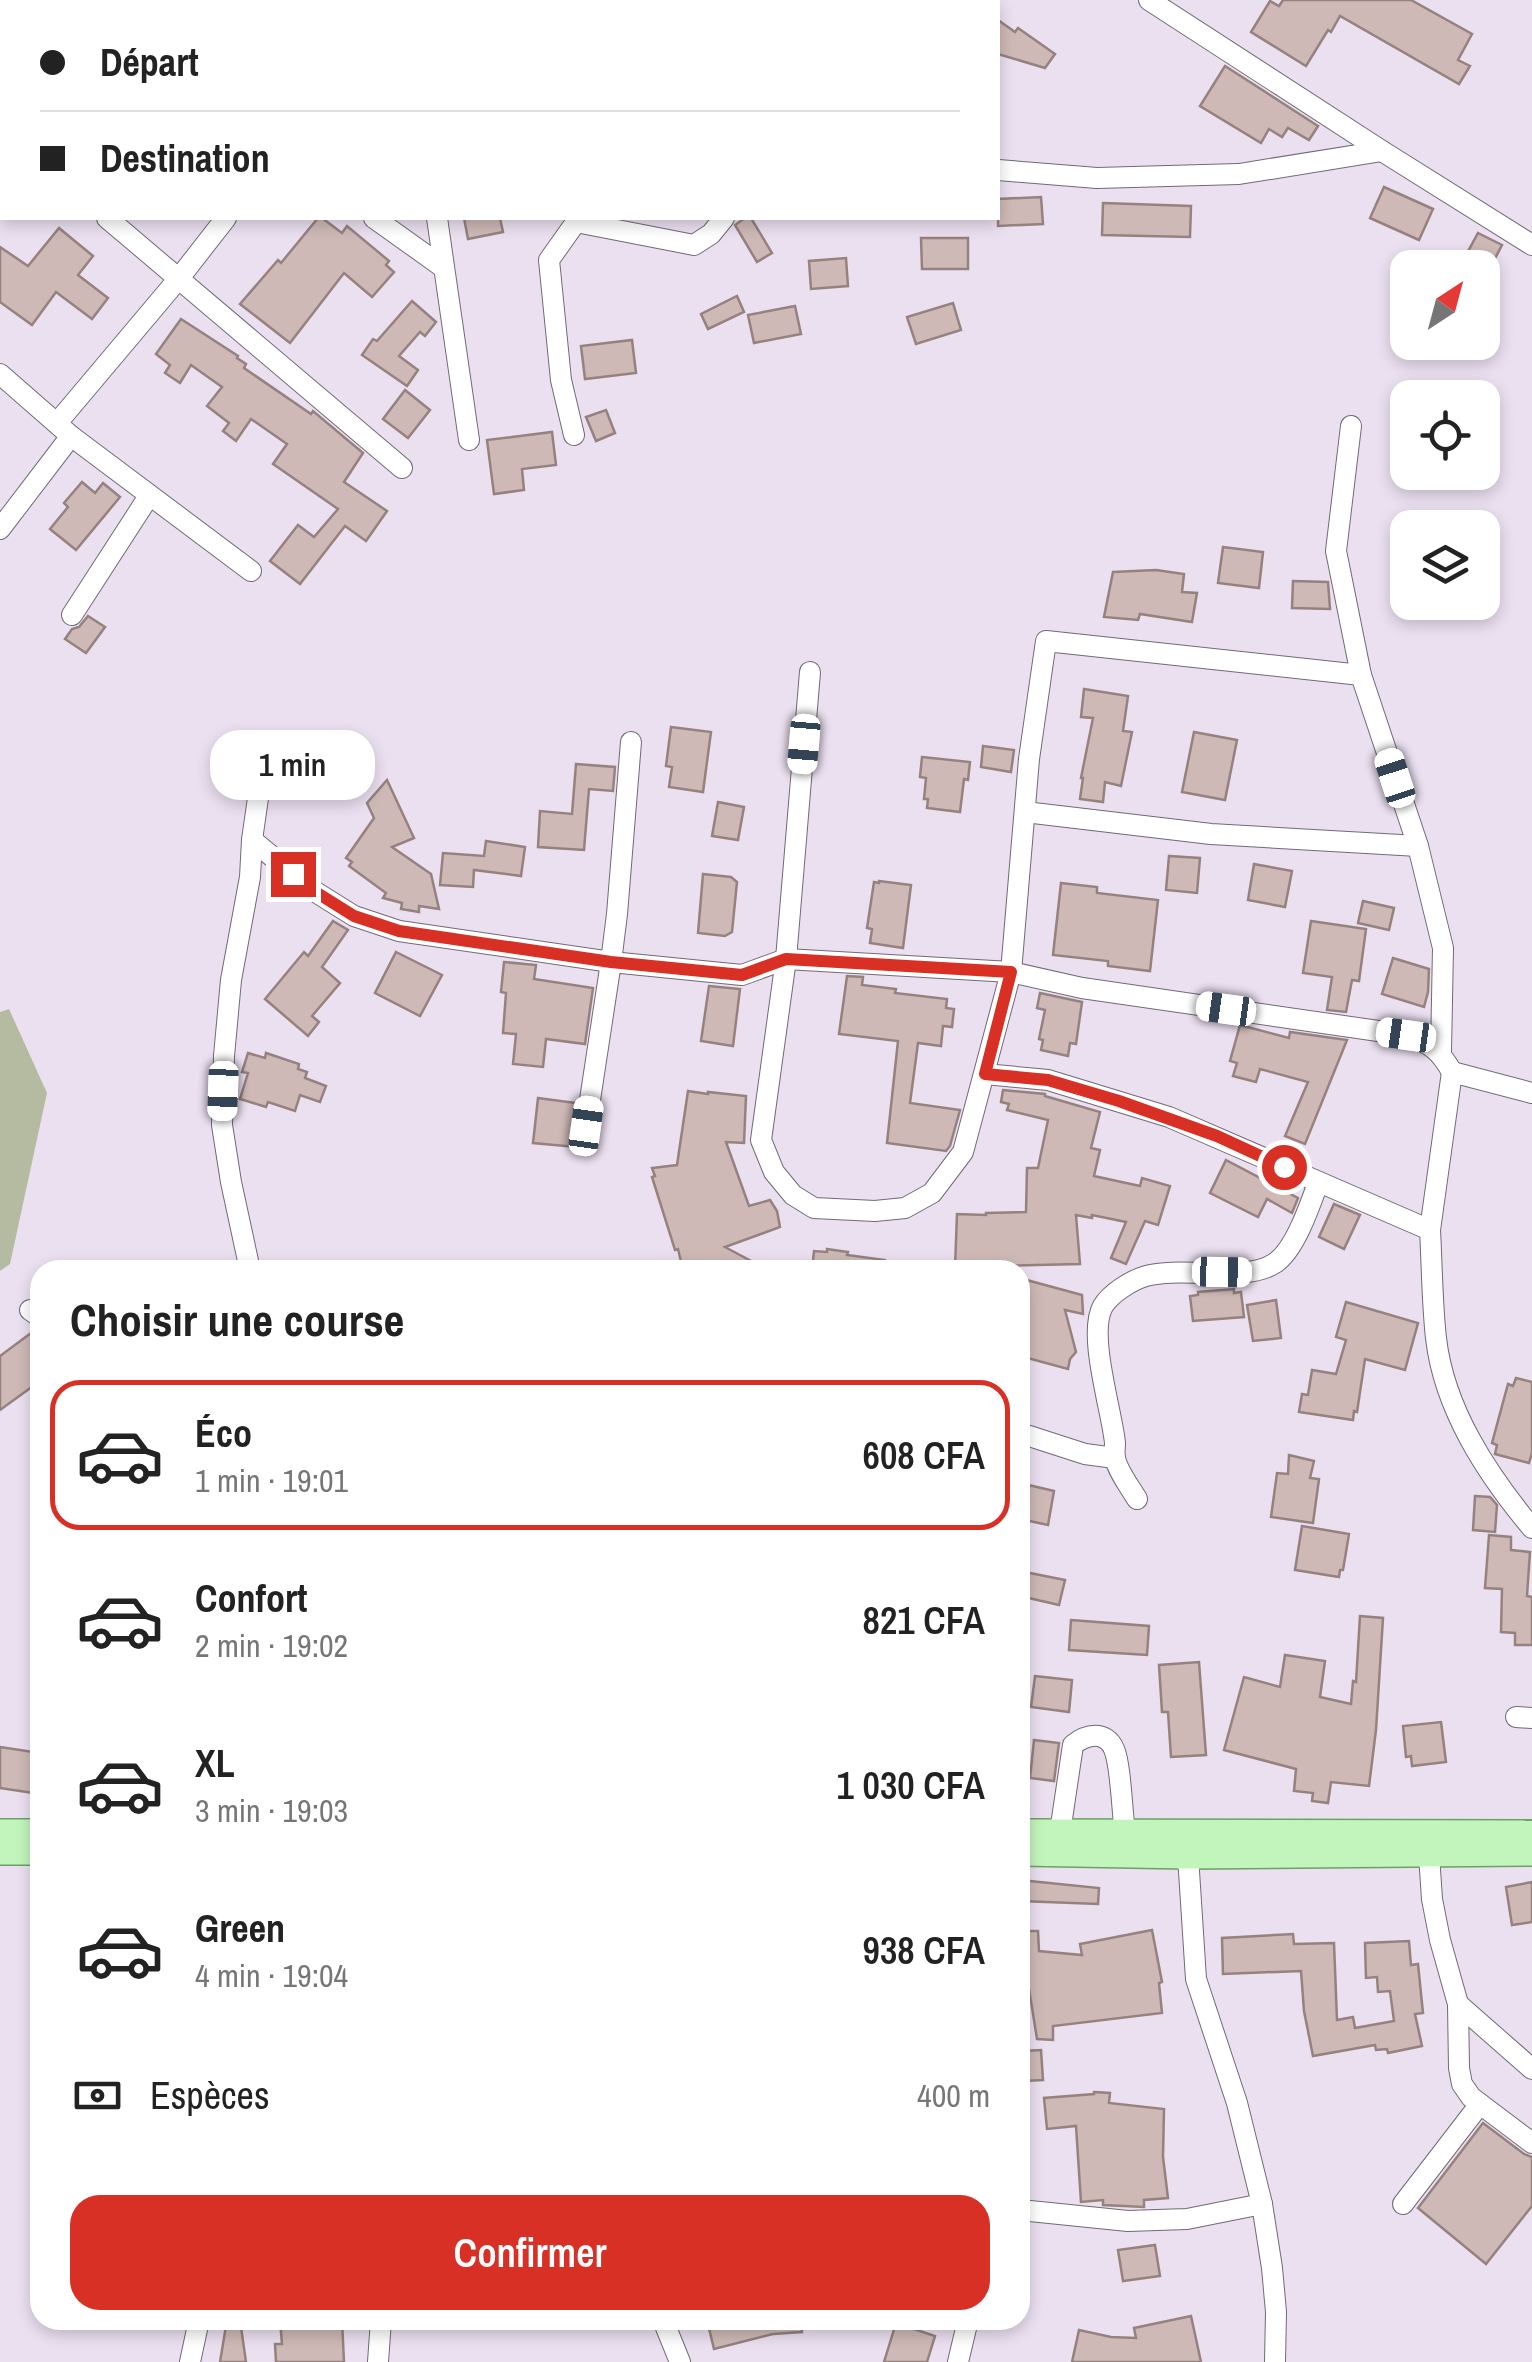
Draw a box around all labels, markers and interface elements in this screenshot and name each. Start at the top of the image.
text: Départ [100,37,199,88]
text: Destination [100,133,270,184]
north arrow [1390,250,1500,360]
map controls [1390,250,1500,620]
button: locate [1390,380,1500,490]
button: layers [1390,510,1500,620]
car [786,713,822,775]
callout: 1 min [210,729,376,799]
text: 1 min [259,743,326,786]
car [1371,745,1419,811]
route end [271,852,316,897]
car [1194,990,1258,1028]
car [1374,1016,1438,1054]
car [207,1060,239,1122]
car [567,1094,605,1158]
route start [1262,1145,1307,1190]
car [1192,1256,1252,1288]
text: Choisir une course [70,1289,404,1350]
text: Éco [195,1408,252,1459]
icon: car [75,1410,165,1500]
text: 608 CFA [863,1430,985,1481]
text: 1 min · 19:01 [195,1459,348,1502]
text: Confort [195,1573,307,1624]
icon: car [75,1575,165,1665]
text: 821 CFA [863,1595,985,1646]
text: 2 min · 19:02 [195,1624,348,1667]
text: XL [195,1738,235,1789]
icon: car [75,1740,165,1830]
text: 1 030 CFA [837,1760,985,1811]
text: 3 min · 19:03 [195,1789,348,1832]
text: Green [195,1903,285,1954]
icon: car [75,1905,165,1995]
text: 938 CFA [863,1925,985,1976]
text: 4 min · 19:04 [195,1954,348,1997]
icon: cash [70,2068,125,2123]
text: Espèces [150,2070,270,2121]
text: 400 m [917,2074,990,2117]
button: Confirmer [70,2195,990,2310]

